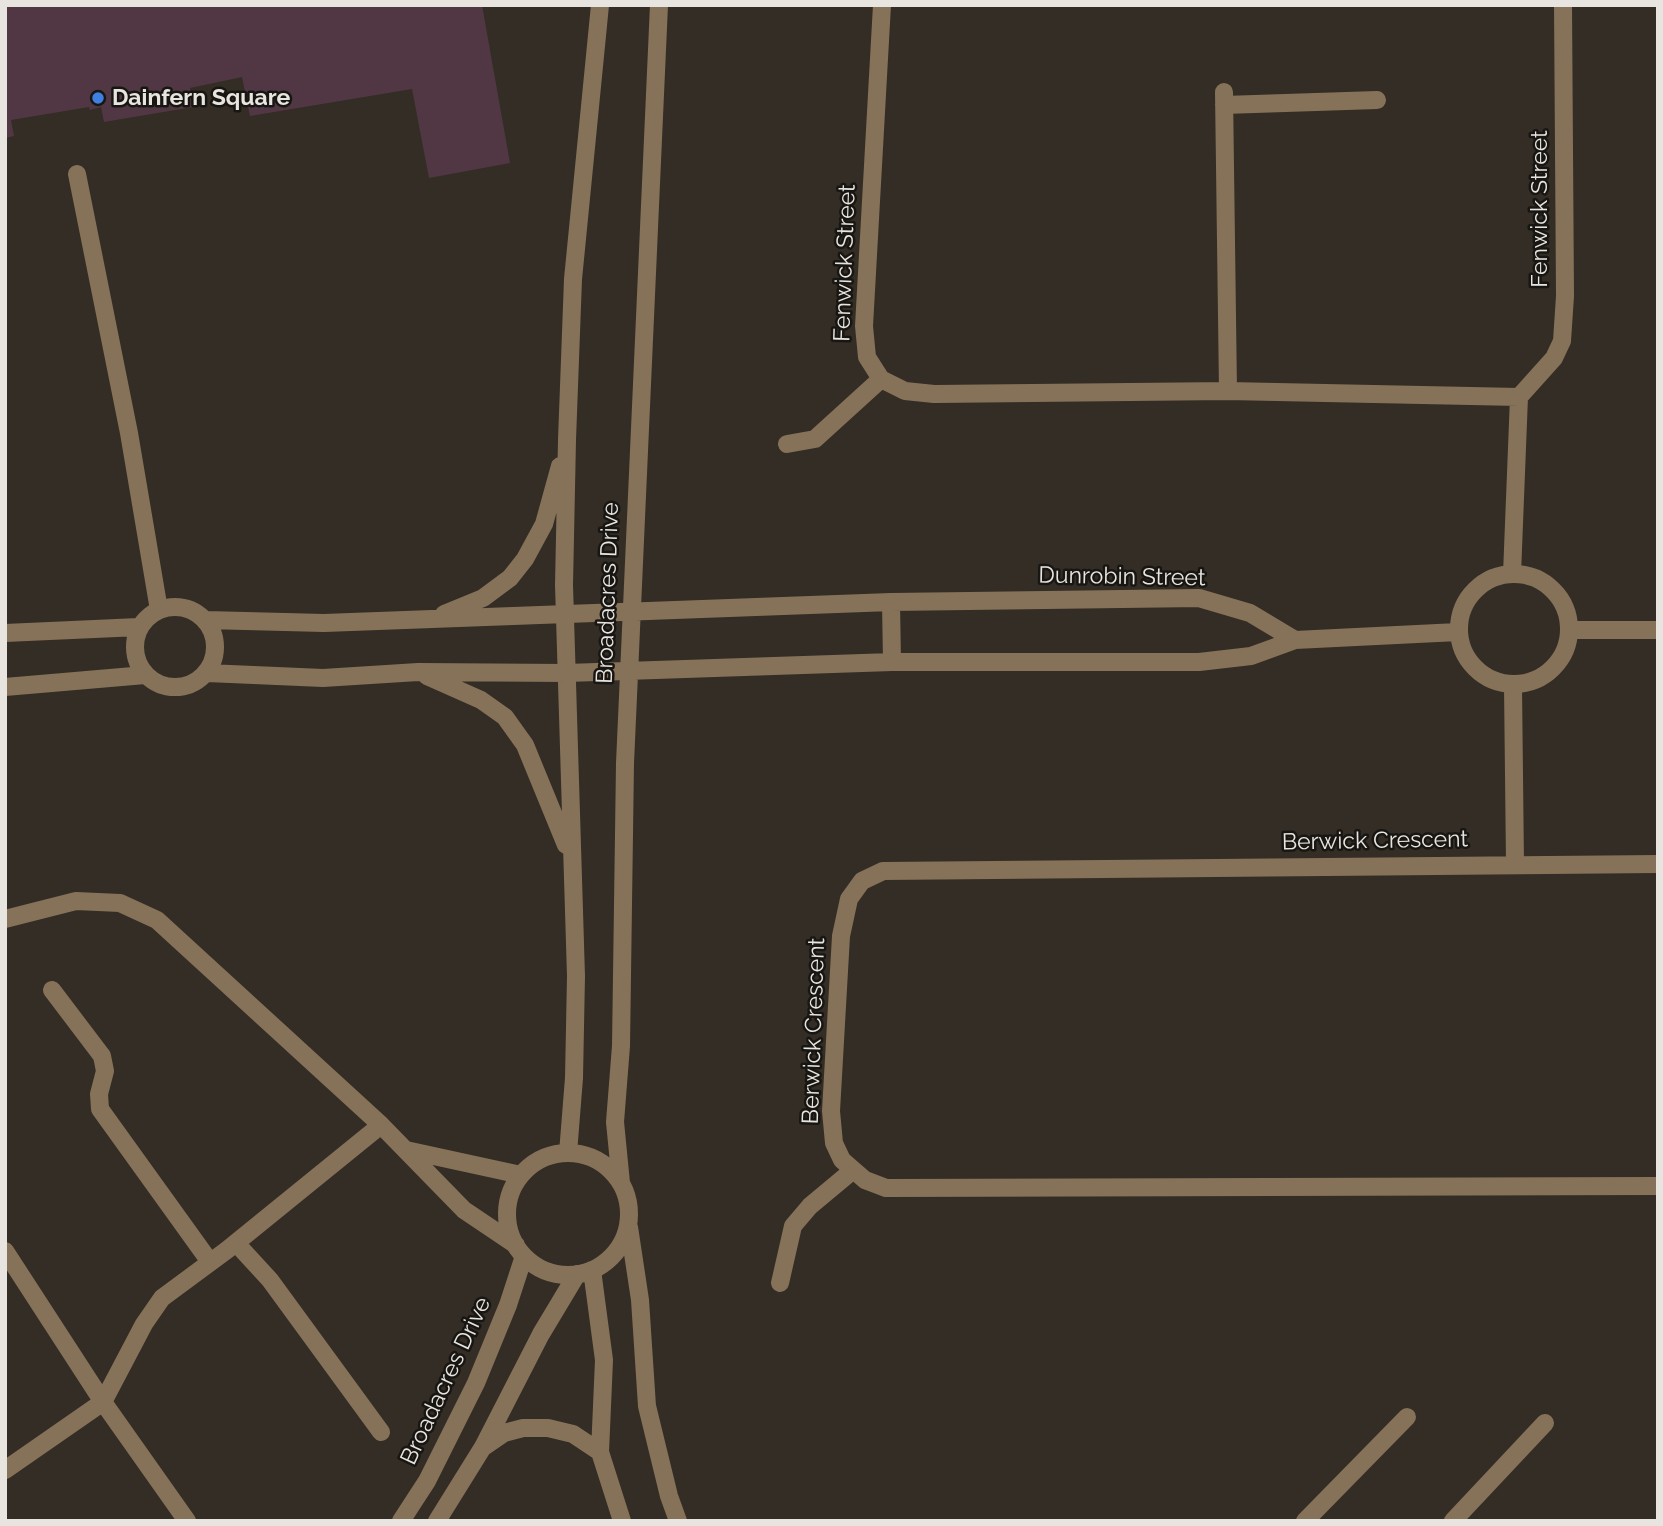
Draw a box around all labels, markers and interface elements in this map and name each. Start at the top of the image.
place label: Dainfern Square [112,84,290,112]
marker: Dainfern Square [90,90,106,106]
street label: Fenwick Street [1526,130,1554,288]
street label: Fenwick Street [828,184,862,342]
street label: Broadacres Drive [591,502,625,684]
street label: Dunrobin Street [1038,562,1206,592]
street label: Berwick Crescent [1282,826,1468,856]
street label: Berwick Crescent [797,937,831,1125]
street label: Broadacres Drive [395,1293,497,1469]

